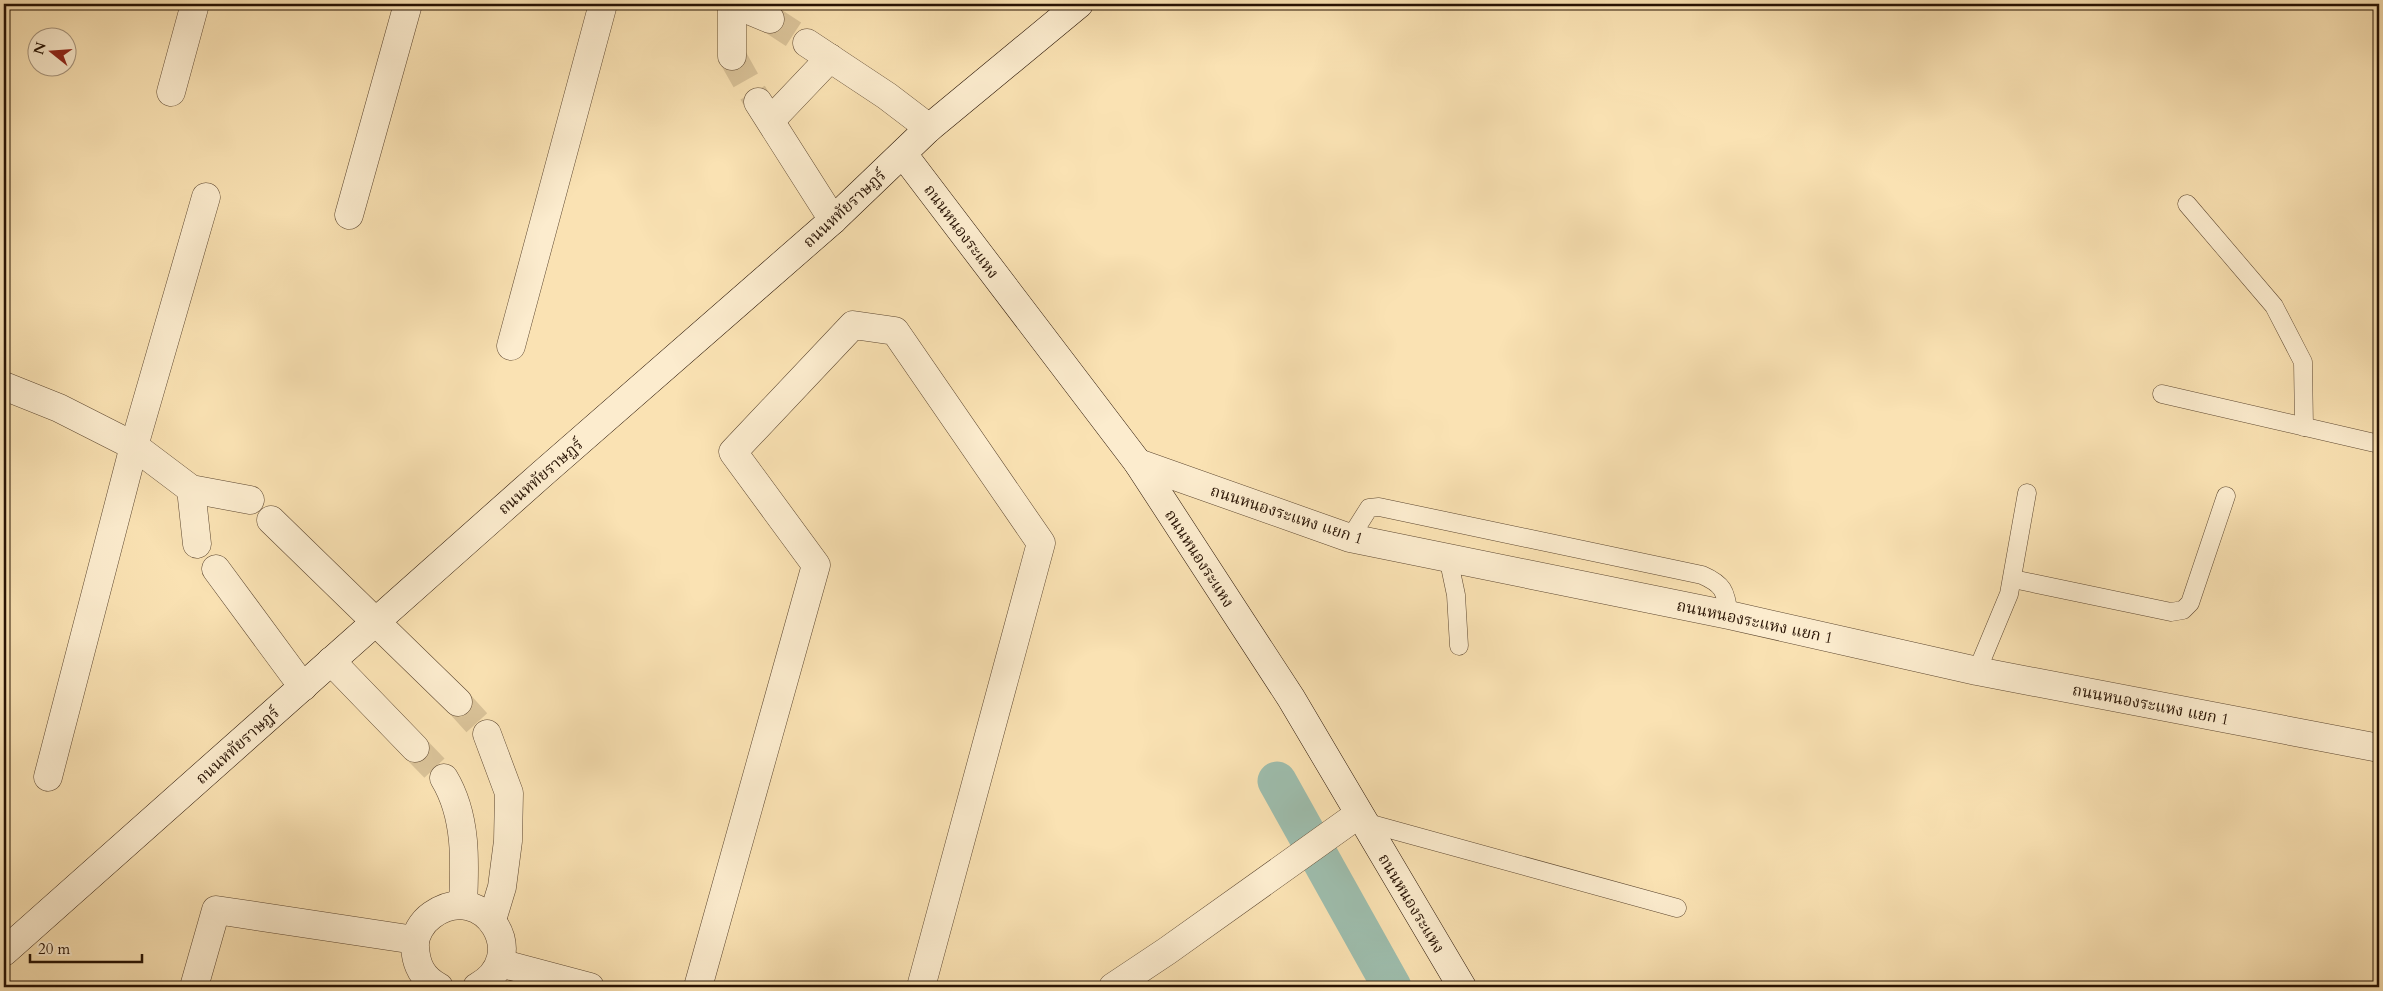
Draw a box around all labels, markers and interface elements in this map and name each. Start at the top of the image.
north arrow [28,28,78,78]
text: N [29,40,51,57]
street label: ถนนหทัยราษฎร์ [798,164,892,253]
street label: ถนนหนองระแหง [918,180,1004,283]
street label: ถนนหทัยราษฎร์ [493,433,589,520]
street label: ถนนหนองระแหง แยก 1 [1207,480,1366,550]
street label: ถนนหนองระแหง [1159,505,1239,612]
street label: ถนนหนองระแหง แยก 1 [1675,595,1835,649]
street label: ถนนหนองระแหง แยก 1 [2070,679,2231,731]
street label: ถนนหทัยราษฎร์ [191,702,285,789]
street label: ถนนหนองระแหง [1373,849,1450,958]
scale bar [30,931,142,963]
text: 20 m [38,939,70,959]

